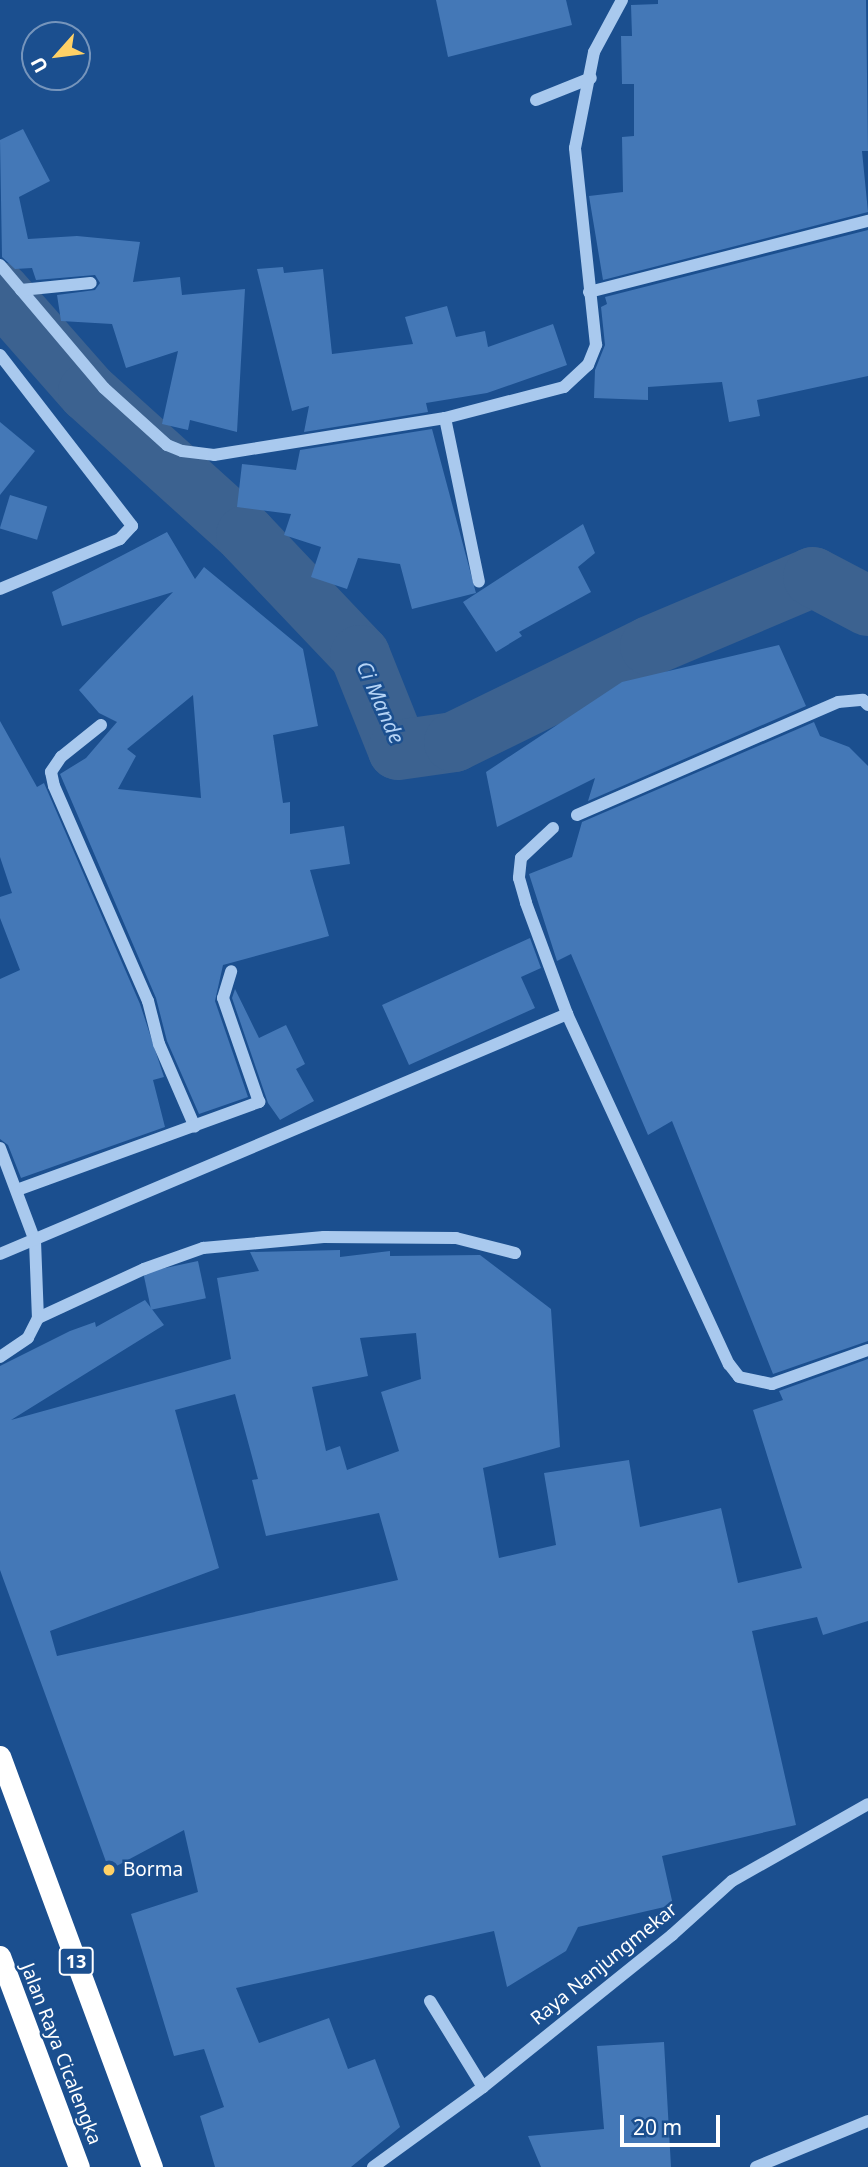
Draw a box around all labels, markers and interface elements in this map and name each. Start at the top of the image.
north arrow [21,21,91,91]
text: U [24,52,54,77]
water label: Ci Mande [352,657,410,747]
place label: Borma [123,1859,183,1881]
marker: Borma [101,1862,117,1878]
street label: Raya Nanjungmekar [526,1898,682,2030]
road number: 13 [58,1947,94,1976]
street label: Jalan Raya Cicalengka [16,1960,106,2148]
scale bar [623,2100,723,2144]
text: 20 m [633,2113,682,2141]

